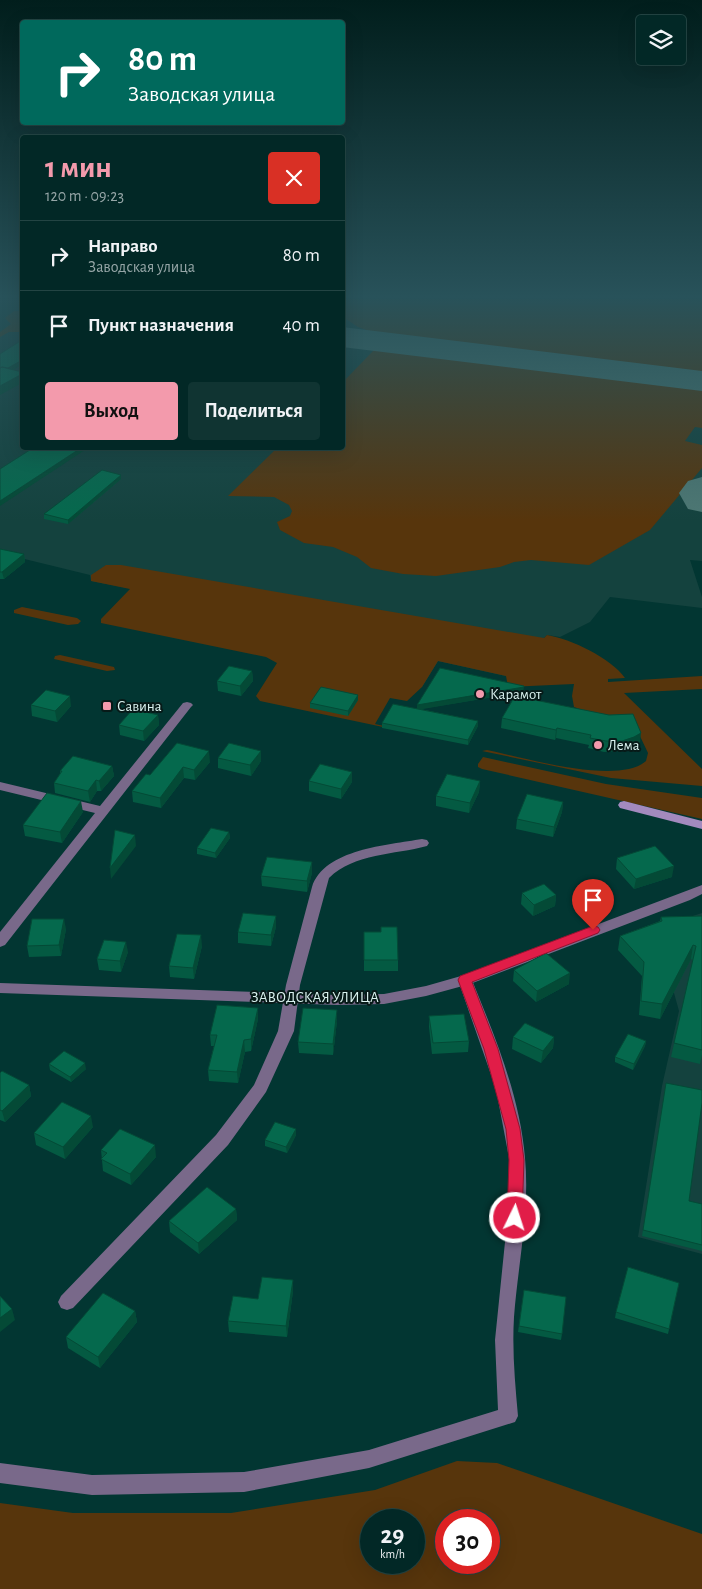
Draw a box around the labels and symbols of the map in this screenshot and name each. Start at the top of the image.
place label: Карамот [490,687,542,702]
marker: Карамот [474,688,486,700]
place label: Савина [117,699,162,714]
marker: Савина [101,700,113,712]
place label: Лема [608,738,640,753]
marker: Лема [592,739,604,751]
pin [572,879,614,930]
street label: ЗАВОДСКАЯ УЛИЦА [251,990,379,1005]
position arrow [488,1191,540,1243]
speed limit sign: 30 [435,1509,500,1574]

